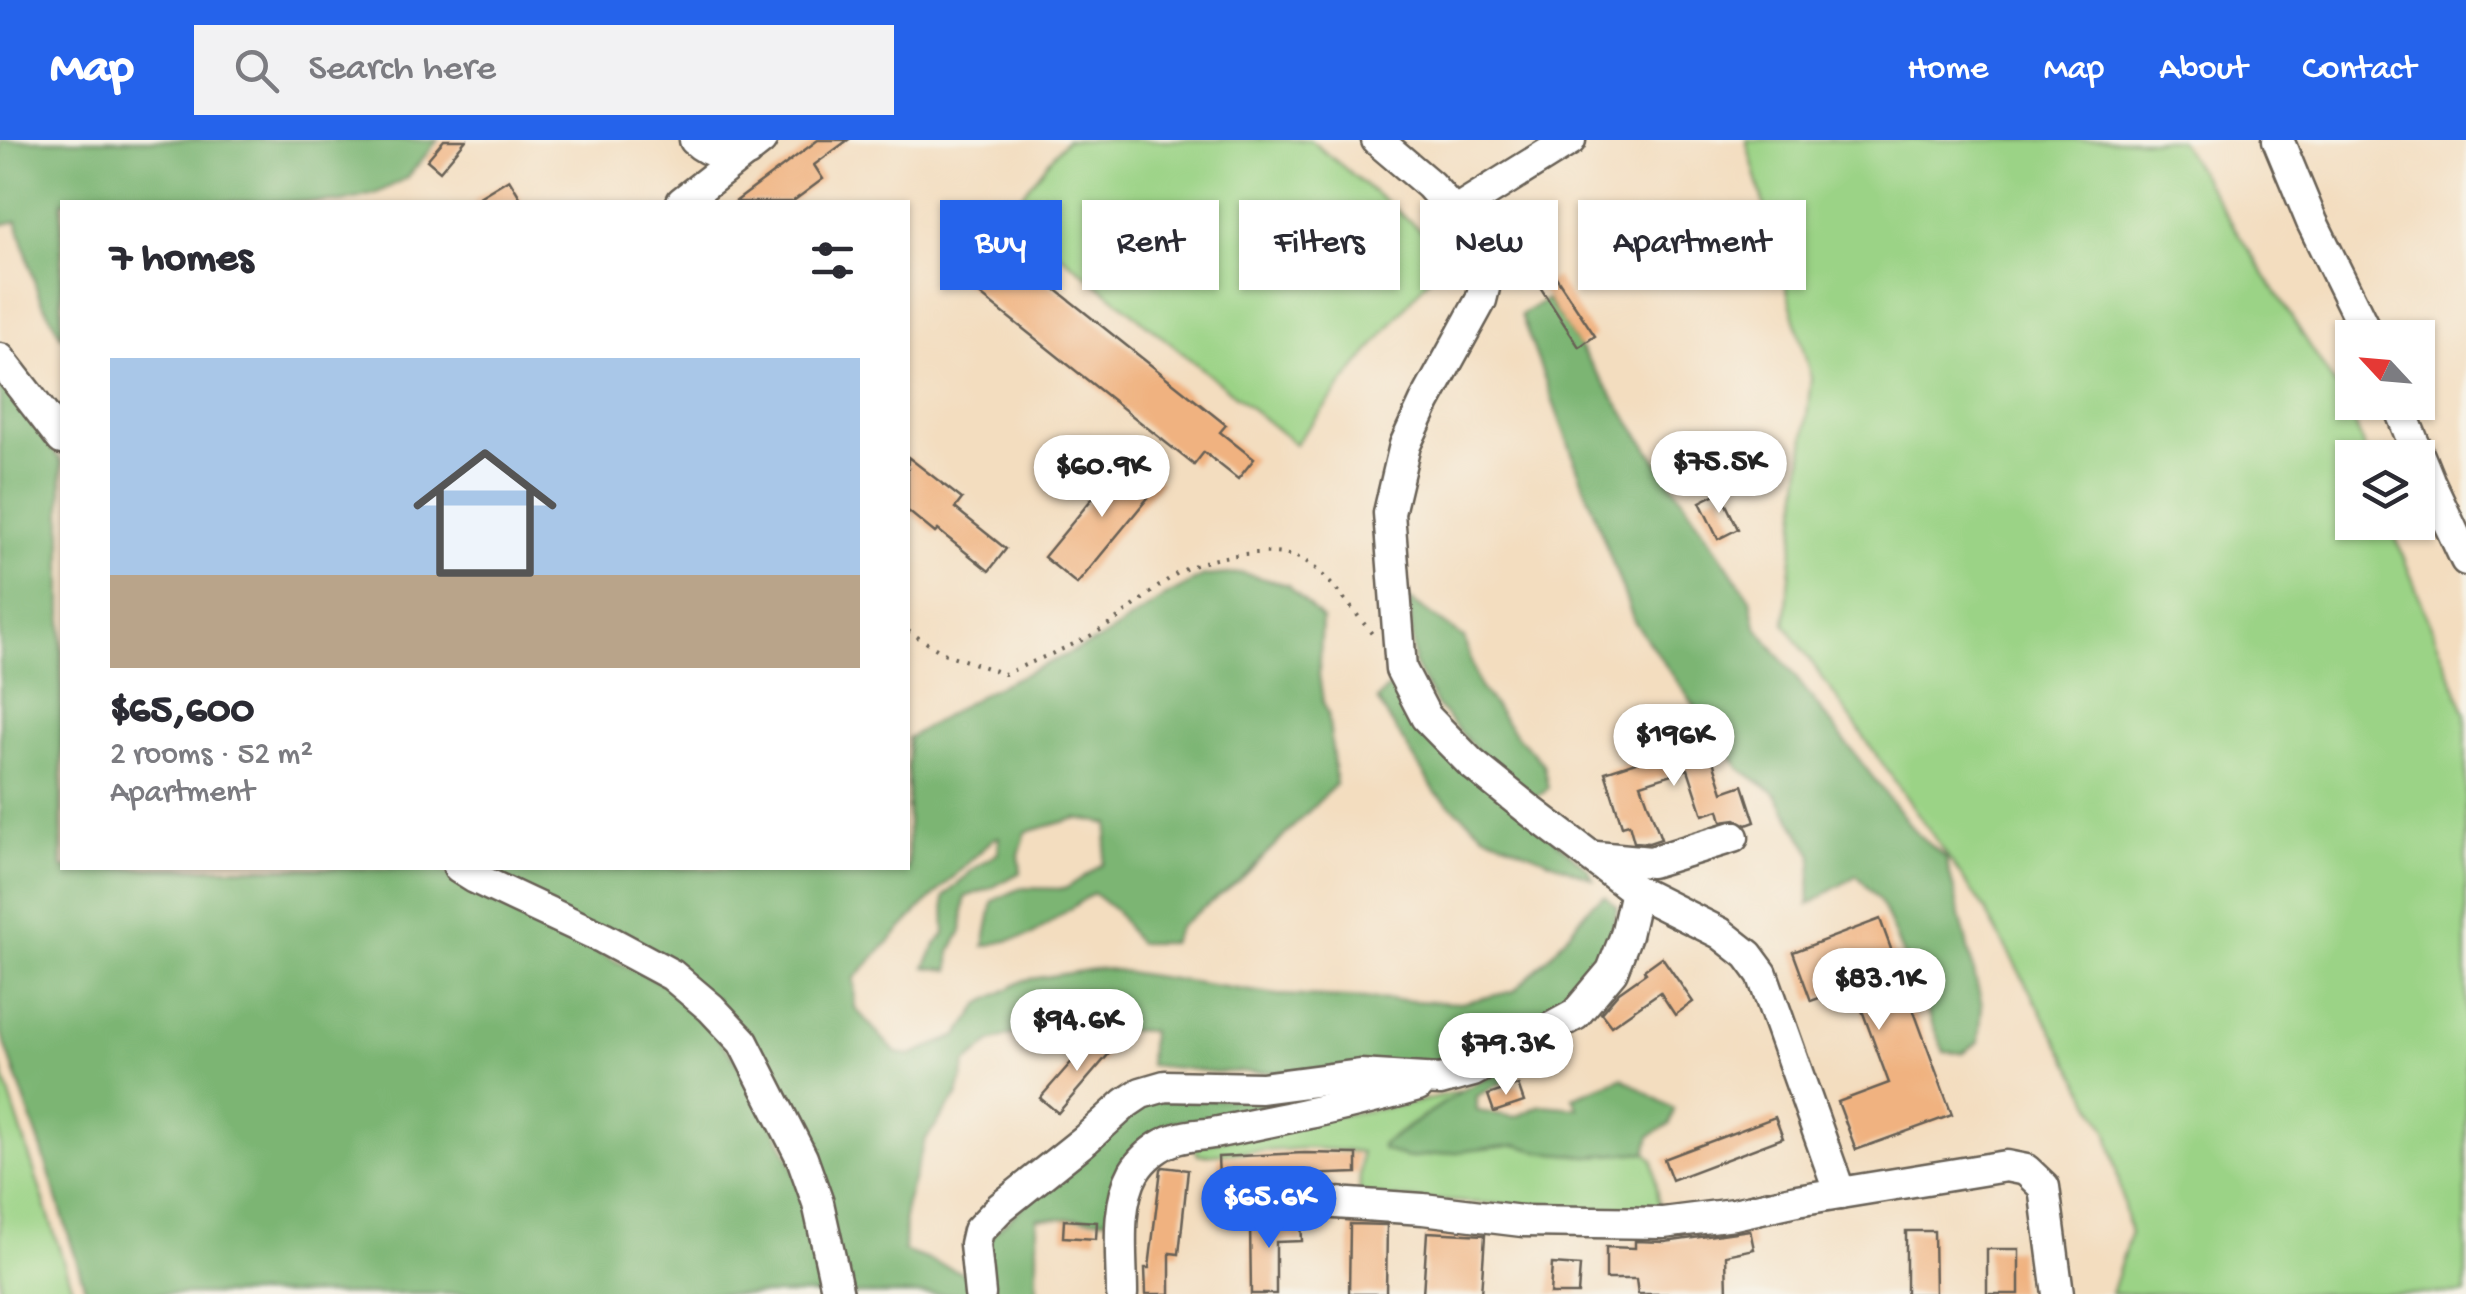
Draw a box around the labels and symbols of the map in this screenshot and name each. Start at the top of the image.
north arrow [2335,320,2435,420]
pin: $75.5K [1638,431,1800,516]
pin: $60.9K [1021,435,1183,520]
pin: $196K [1604,704,1744,789]
pin: $83.1K [1798,948,1960,1033]
pin: $94.6K [996,989,1158,1074]
pin: $79.3K [1425,1013,1587,1098]
pin: $65.6K [1188,1166,1350,1251]

